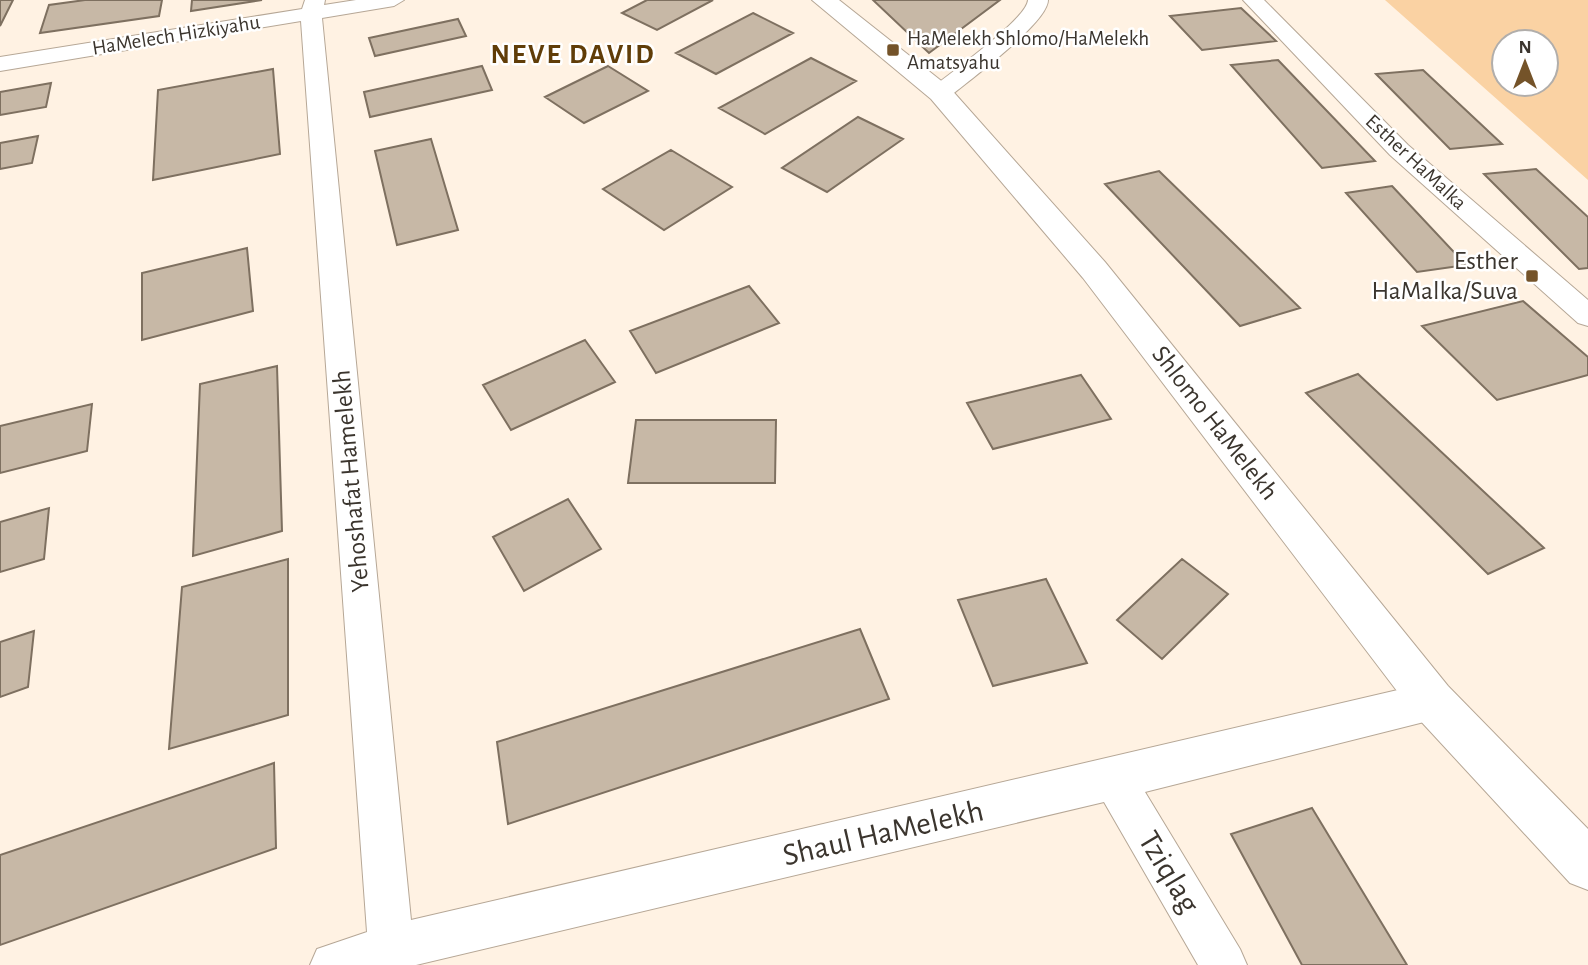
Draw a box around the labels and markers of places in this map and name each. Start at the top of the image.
place label: HaMelekh Shlomo/HaMelekh Amatsyahu [907,28,1149,73]
marker: HaMelekh Shlomo/HaMelekh Amatsyahu [885,42,901,58]
place label: Esther HaMalka/Suva [1371,248,1519,304]
marker: Esther HaMalka/Suva [1524,268,1540,284]

